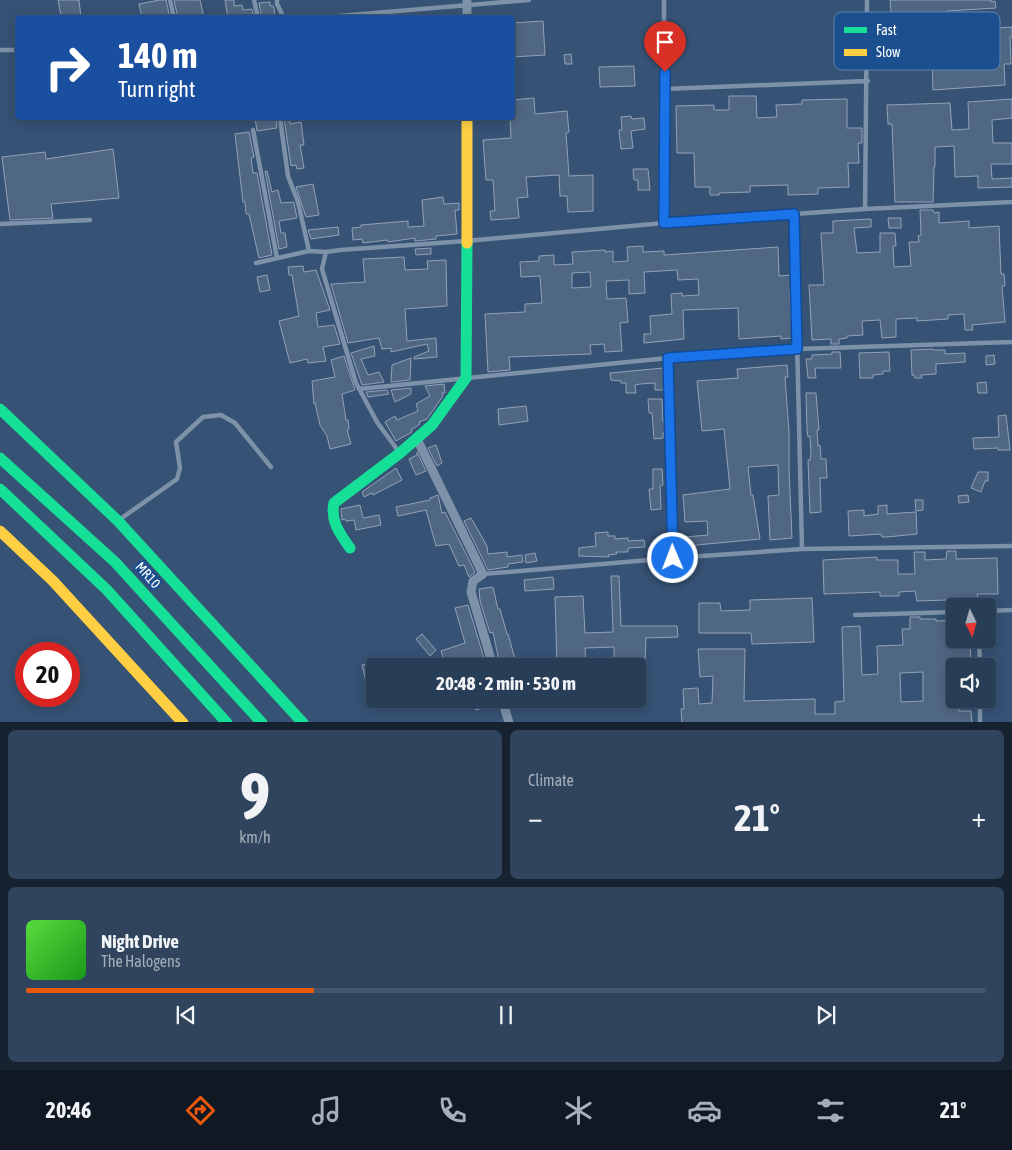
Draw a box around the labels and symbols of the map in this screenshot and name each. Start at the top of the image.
legend [834,12,1000,70]
pin [644,21,686,72]
text: Fast [876,22,897,38]
text: Slow [876,44,901,60]
position arrow [646,531,698,583]
street label: MR10 [132,559,164,592]
north arrow [946,598,996,648]
speed limit sign: 20 [15,642,80,707]

